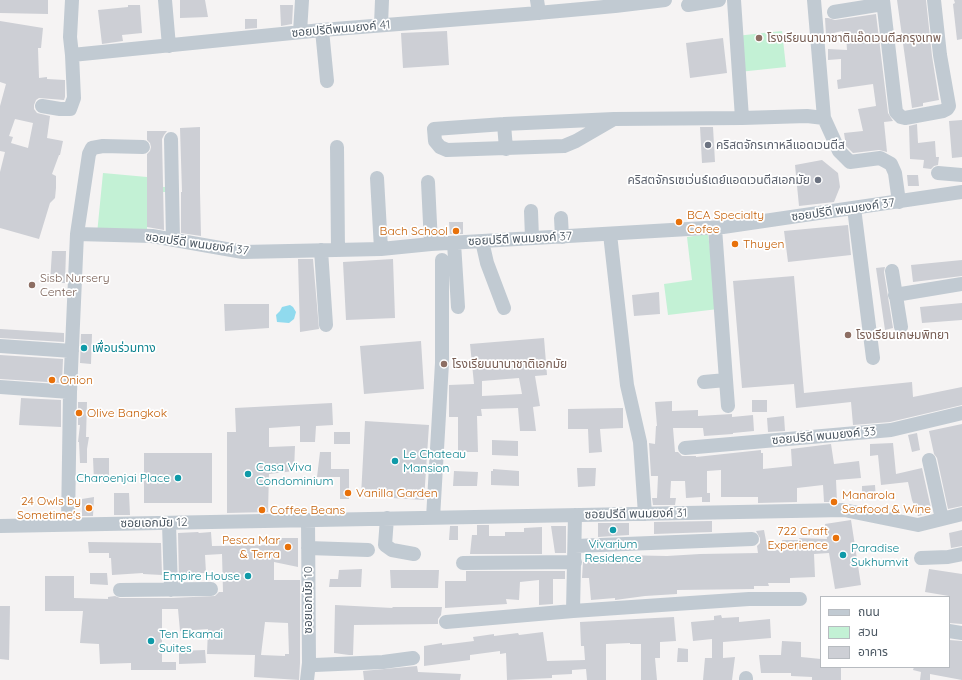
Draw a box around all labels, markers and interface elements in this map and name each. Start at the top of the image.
street label: ซอยปรีดีพนมยงค์ 41 [291,18,391,40]
place label: โรงเรียนนานาชาติแอ๊ดเวนตีสกรุงเทพ [767,31,941,45]
marker: โรงเรียนนานาชาติแอ๊ดเวนตีสกรุงเทพ [754,33,764,43]
place label: คริสตจักรเกาหลีแอดเวนตีส [716,138,845,152]
marker: คริสตจักรเกาหลีแอดเวนตีส [703,140,713,150]
place label: คริสตจักรเซเว่นธ์เดย์แอดเวนตีสเอกมัย [627,173,810,187]
marker: คริสตจักรเซเว่นธ์เดย์แอดเวนตีสเอกมัย [813,175,823,185]
street label: ซอยปรีดี พนมยงค์ 37 [790,196,896,224]
place label: BCA Specialty Cofee [687,208,764,236]
marker: BCA Specialty Cofee [674,217,684,227]
place label: Bach School [380,224,448,238]
marker: Bach School [451,226,461,236]
street label: ซอยปรีดี พนมยงค์ 37 [468,229,572,249]
street label: ซอยปรีดี พนมยงค์ 37 [144,230,250,258]
place label: Thuyen [743,237,784,251]
marker: Thuyen [730,239,740,249]
place label: Sisb Nursery Center [40,271,110,299]
marker: Sisb Nursery Center [27,280,37,290]
place label: โรงเรียนเกษมพิทยา [856,328,949,342]
marker: โรงเรียนเกษมพิทยา [843,330,853,340]
place label: เพื่อนร่วมทาง [92,341,156,355]
marker: เพื่อนร่วมทาง [79,343,89,353]
place label: โรงเรียนนานาชาติเอกมัย [452,357,567,371]
marker: โรงเรียนนานาชาติเอกมัย [439,359,449,369]
place label: Onion [60,373,93,387]
marker: Onion [47,375,57,385]
place label: Olive Bangkok [87,406,167,420]
marker: Olive Bangkok [74,408,84,418]
street label: ซอยปรีดี พนมยงค์ 33 [771,424,877,448]
place label: Le Chateau Mansion [403,447,466,475]
marker: Le Chateau Mansion [390,456,400,466]
place label: Casa Viva Condominium [256,460,333,488]
marker: Casa Viva Condominium [243,469,253,479]
place label: Charoenjai Place [76,471,170,485]
marker: Charoenjai Place [173,473,183,483]
place label: Vanilla Garden [356,486,438,500]
marker: Vanilla Garden [343,488,353,498]
place label: Manarola Seafood & Wine [842,488,931,516]
place label: 24 Owls by Sometime's [17,494,81,522]
marker: Manarola Seafood & Wine [829,497,839,507]
marker: 24 Owls by Sometime's [84,503,94,513]
place label: Coffee Beans [270,503,345,517]
marker: Coffee Beans [257,505,267,515]
street label: ซอยปรีดี พนมยงค์ 31 [585,506,687,522]
street label: ซอยเอกมัย 12 [120,515,188,531]
place label: 722 Craft Experience [767,524,828,552]
marker: Vivarium Residence [608,525,618,535]
place label: Pesca Mar & Terra [222,533,280,561]
marker: 722 Craft Experience [831,533,841,543]
place label: Vivarium Residence [585,537,641,565]
place label: Paradise Sukhumvit [851,541,908,569]
marker: Pesca Mar & Terra [283,542,293,552]
marker: Paradise Sukhumvit [838,550,848,560]
street label: ซอยเอกมัย 10 [301,566,315,634]
place label: Empire House [163,569,240,583]
marker: Empire House [243,571,253,581]
legend [820,596,950,668]
text: ถนน [858,604,880,619]
text: สวน [858,624,878,639]
place label: Ten Ekamai Suites [159,627,223,655]
marker: Ten Ekamai Suites [146,636,156,646]
text: อาคาร [858,644,888,659]

